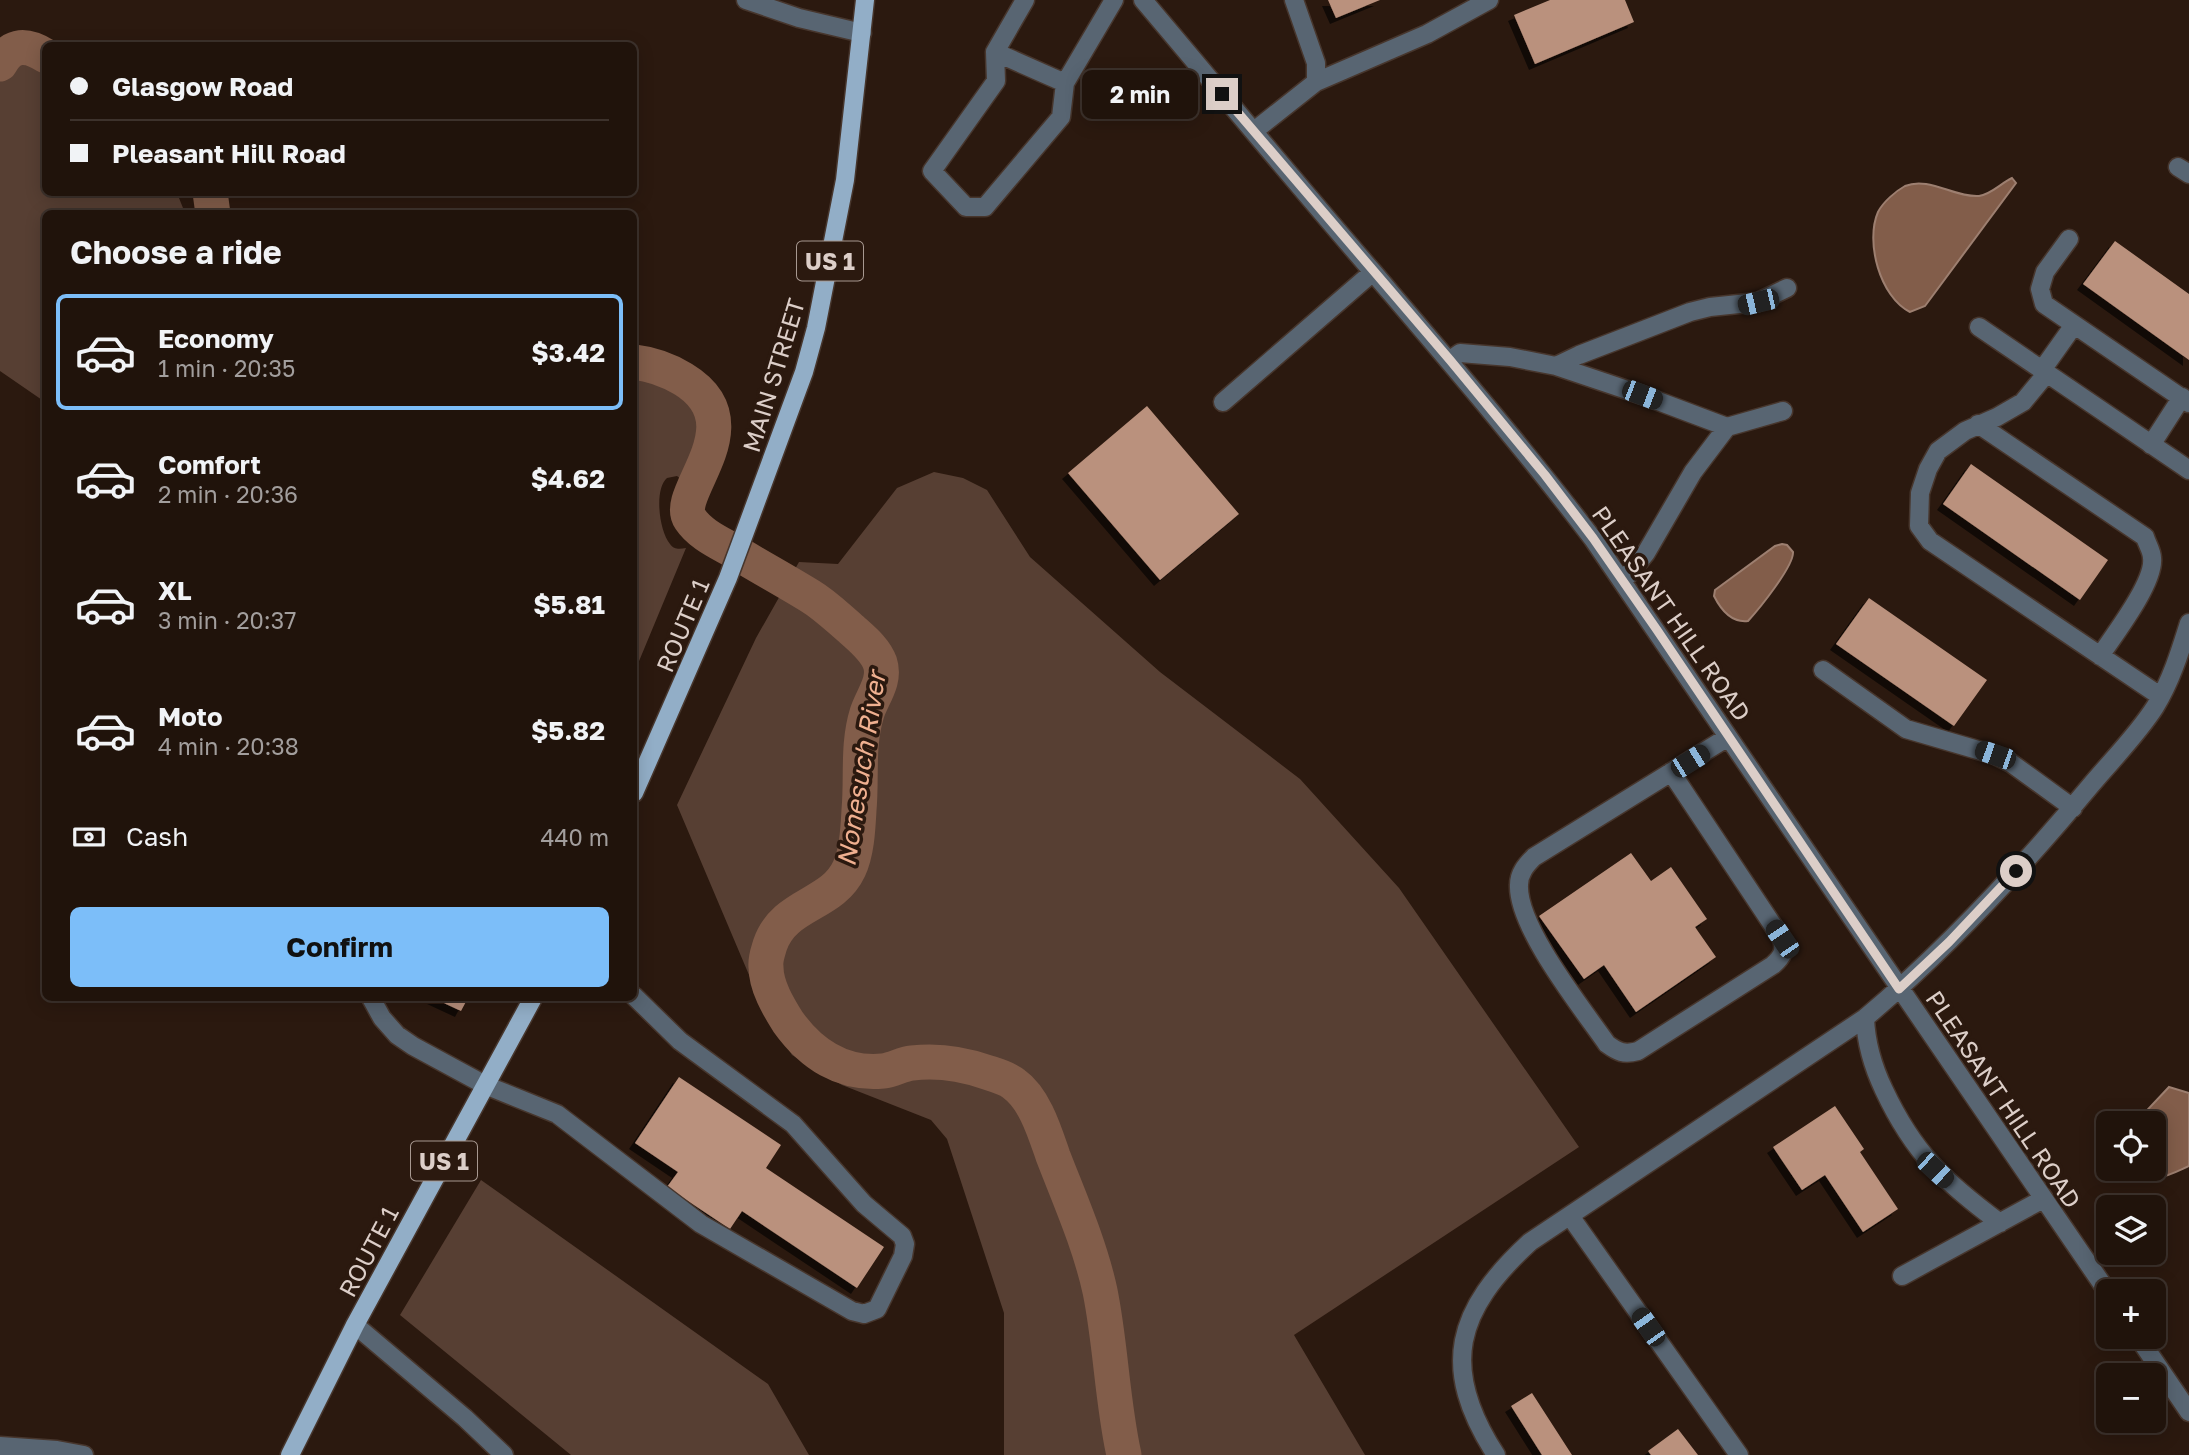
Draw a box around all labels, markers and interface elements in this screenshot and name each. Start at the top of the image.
callout: 2 min [1082,70,1198,119]
text: Glasgow Road [112,71,293,102]
route end [1206,78,1238,110]
text: 2 min [1110,80,1170,108]
text: Pleasant Hill Road [112,138,346,169]
text: Choose a ride [70,233,282,271]
road number: US 1 [797,242,863,280]
car [1736,287,1781,317]
street label: MAIN STREET [736,295,810,455]
icon: car [74,321,137,384]
text: Economy [158,323,274,354]
text: $3.42 [531,337,605,368]
text: 1 min · 20:35 [158,354,295,382]
car [1619,378,1666,412]
icon: car [74,447,137,510]
text: Comfort [158,449,261,480]
text: $4.62 [531,463,605,494]
text: 2 min · 20:36 [158,480,298,508]
street label: PLEASANT HILL ROAD [1587,500,1757,726]
icon: car [74,573,137,636]
street label: ROUTE 1 [649,574,715,676]
text: XL [158,575,192,606]
text: $5.81 [533,589,605,620]
text: 3 min · 20:37 [158,606,296,634]
water label: Nonesuch River [830,666,892,868]
icon: car [74,699,137,762]
text: Moto [158,701,223,732]
text: $5.82 [531,715,605,746]
text: 4 min · 20:38 [158,732,299,760]
car [1972,738,2019,772]
car [1667,741,1714,781]
icon: cash [70,818,108,856]
text: Cash [126,821,188,852]
text: 440 m [541,823,609,851]
route start [2000,855,2032,887]
button: Confirm [70,907,609,987]
car [1762,916,1803,962]
street label: PLEASANT HILL ROAD [1920,985,2088,1213]
map controls [2096,1111,2166,1433]
button: locate [2096,1111,2166,1181]
road number: US 1 [411,1142,477,1180]
car [1913,1148,1958,1192]
button: layers [2096,1195,2166,1265]
street label: ROUTE 1 [332,1201,404,1301]
button: + [2096,1279,2166,1349]
car [1628,1304,1669,1350]
button: − [2096,1363,2166,1433]

